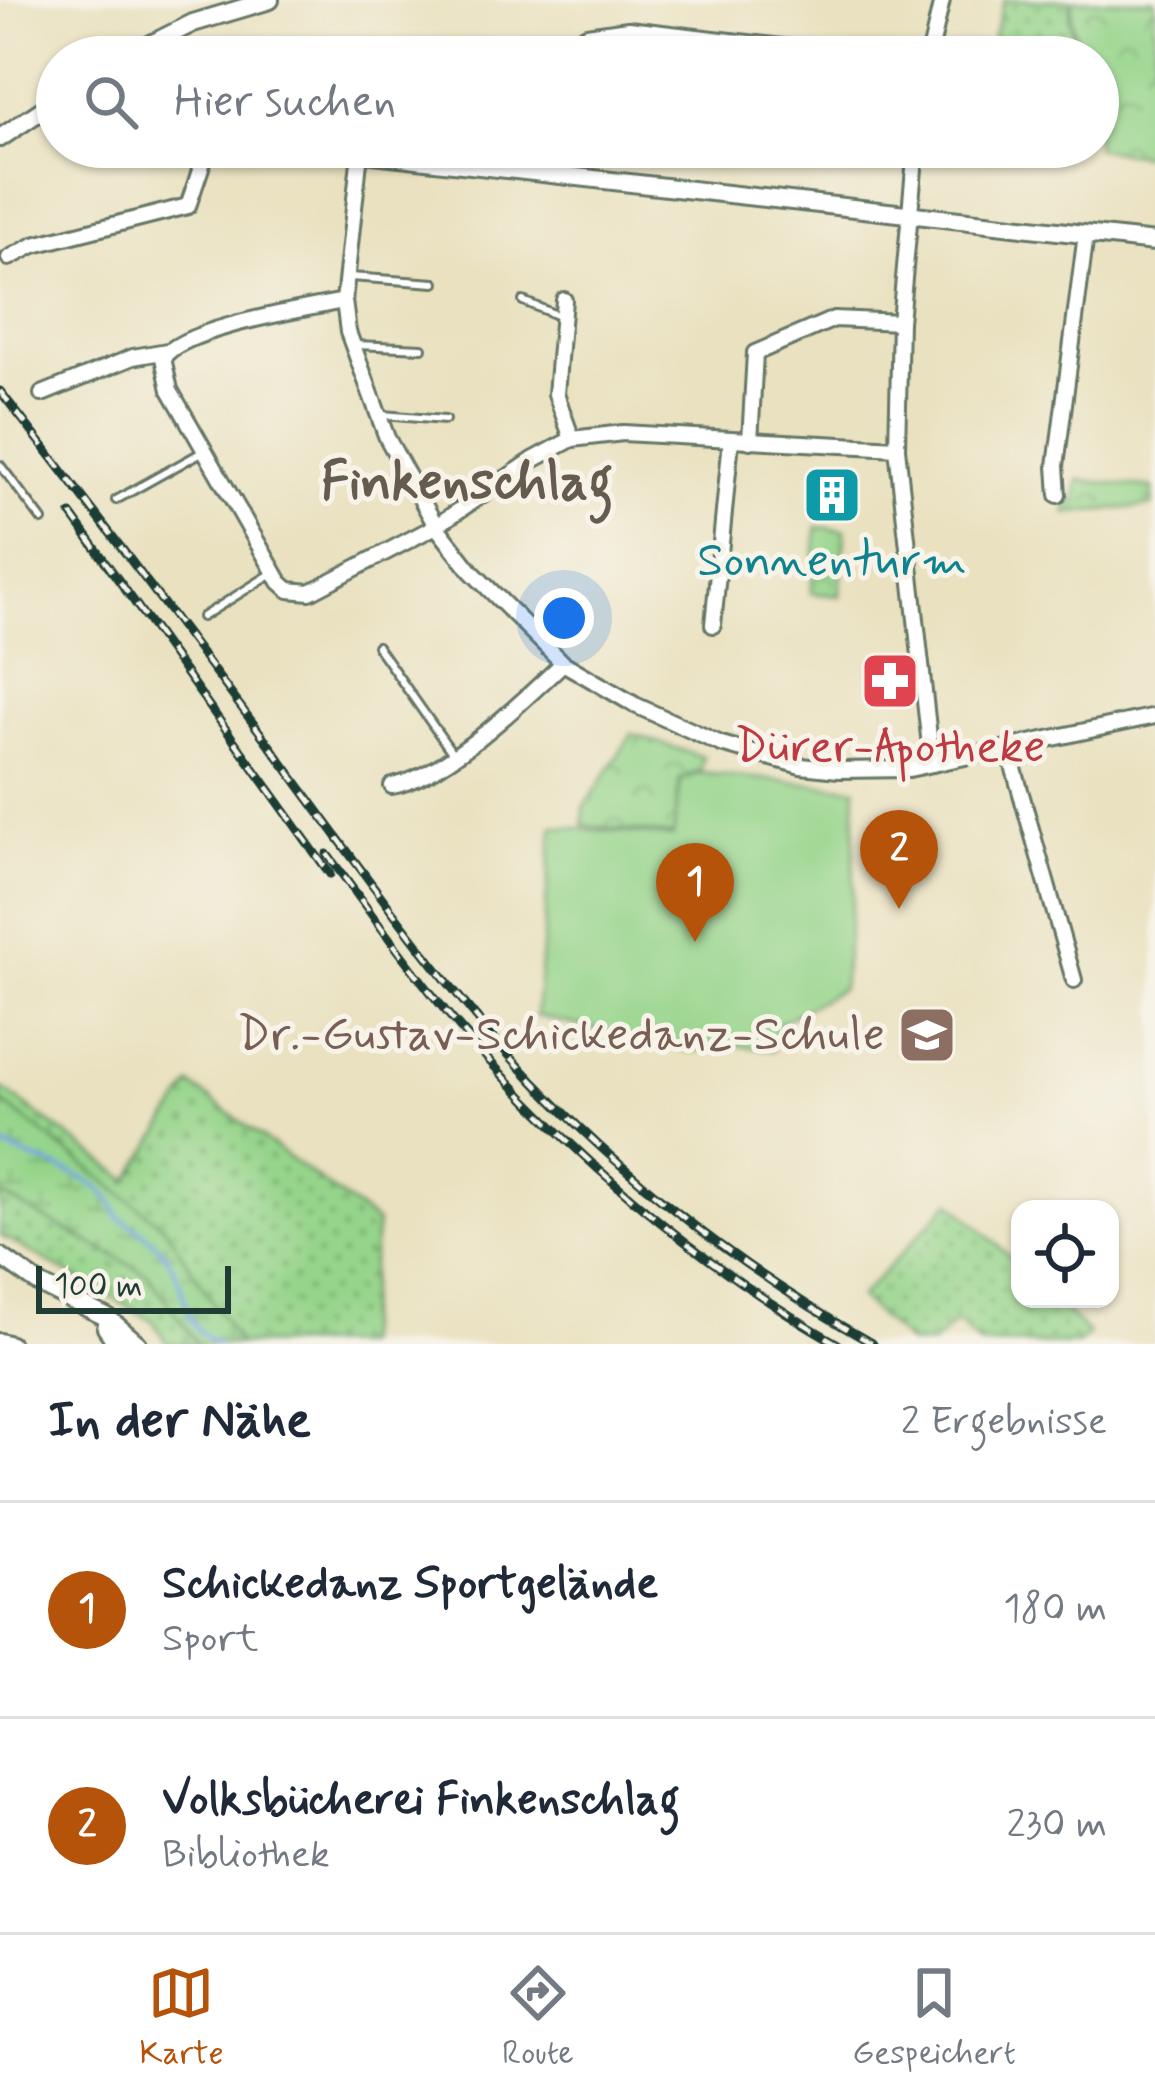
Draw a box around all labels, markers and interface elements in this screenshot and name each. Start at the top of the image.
search box [36,36,1119,168]
icon: search [78,69,144,135]
text: Hier suchen [174,73,396,132]
district label: Finkenschlag [321,448,613,524]
building icon: Sonnenturm [801,464,863,526]
place label: Sonnenturm [697,530,967,593]
your location [534,588,594,648]
pharmacy icon: Dürer-Apotheke [859,650,921,712]
place label: Dürer-Apotheke [735,716,1046,782]
pin: 2 [860,810,938,909]
pin: 1 [656,843,734,942]
place label: Dr.-Gustav-Schickedanz-Schule [237,1004,885,1067]
school or university icon: Dr.-Gustav-Schickedanz-Schule [896,1004,958,1066]
map controls [1011,1200,1119,1308]
button: locate [1011,1200,1119,1308]
scale bar [36,1260,231,1313]
text: 100 m [54,1265,143,1309]
text: In der Nähe [48,1389,311,1455]
text: 2 Ergebnisse [901,1397,1107,1448]
text: Schickedanz Sportgelände [162,1555,658,1614]
text: 1 [78,1584,96,1635]
text: 180 m [1003,1584,1107,1635]
text: Sport [162,1614,259,1665]
text: Volksbücherei Finkenschlag [162,1771,680,1830]
text: 2 [77,1800,97,1851]
text: 230 m [1006,1800,1107,1851]
text: Bibliothek [162,1830,330,1881]
tab: Karte [139,1960,224,2076]
tab: Route [502,1960,574,2076]
tab: Gespeichert [852,1960,1016,2076]

